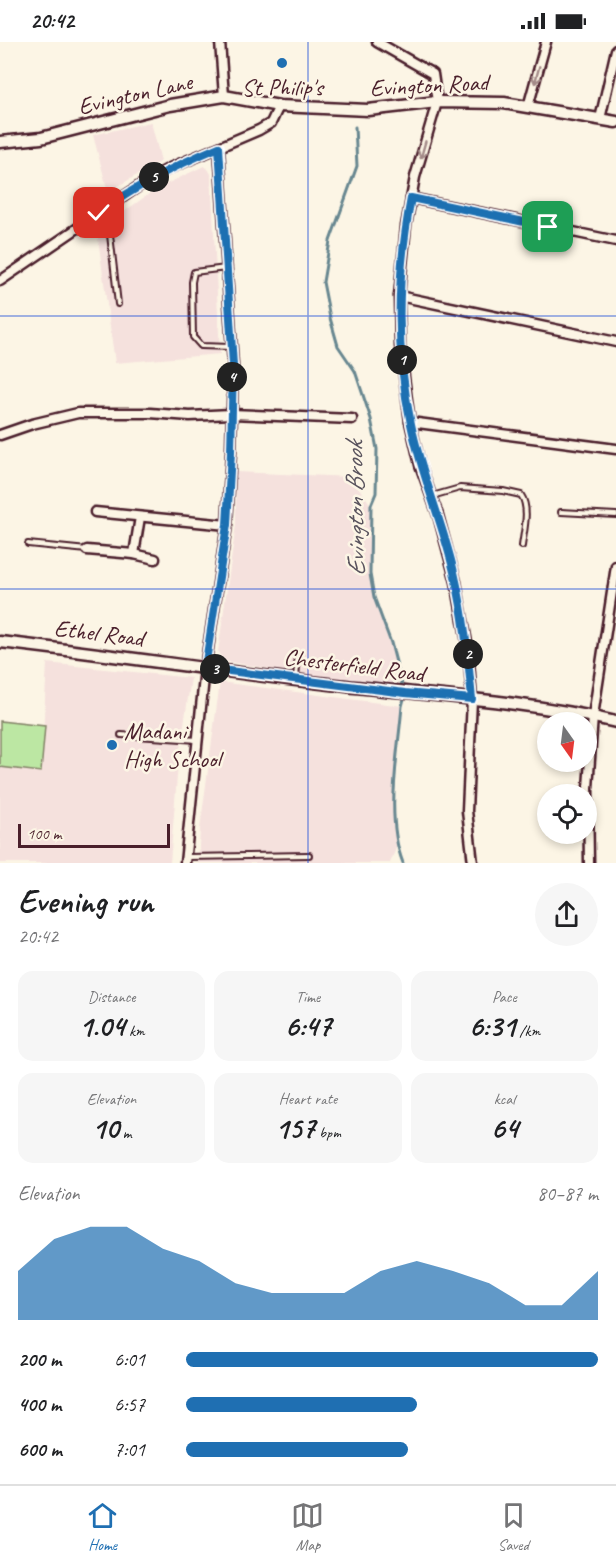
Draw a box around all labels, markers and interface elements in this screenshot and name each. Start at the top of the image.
text: 20:42 [30,7,74,35]
marker: St Philip's [275,56,289,70]
one-way arrow [531,65,542,84]
street label: Evington Lane [75,66,197,122]
street label: Evington Road [369,67,493,103]
place label: St Philip's [241,72,325,102]
one-way arrow [417,140,428,159]
pin: 5 [139,162,169,192]
text: 5 [151,167,157,187]
pin [73,187,124,238]
icon: check [82,196,115,229]
pin [522,201,573,252]
icon: arrive [531,210,564,243]
pin: 1 [387,345,417,375]
text: 1 [398,350,406,370]
pin: 4 [217,362,247,392]
text: 4 [228,367,236,387]
water label: Evington Brook [337,437,373,577]
street label: Ethel Road [53,613,149,654]
pin: 2 [453,639,483,669]
street label: Chesterfield Road [282,642,429,689]
text: 2 [464,644,472,664]
pin: 3 [200,654,230,684]
text: 3 [211,659,219,679]
north arrow [537,712,597,772]
map controls [537,712,597,844]
place label: Madani High School [124,716,224,774]
marker: Madani High School [105,738,119,752]
button: locate [537,784,597,844]
scale bar [18,821,170,848]
text: 100 m [27,824,61,844]
text: Evening run [18,880,153,922]
button: share [535,883,598,946]
text: 20:42 [18,924,58,949]
text: Distance [88,987,136,1007]
text: Time [296,987,320,1007]
text: Pace [492,987,517,1007]
text: 1.04 [79,1007,125,1045]
text: 6:47 [285,1007,331,1045]
text: 6:31 [468,1007,515,1045]
text: km [125,1021,145,1041]
text: /km [515,1021,540,1041]
text: Elevation [87,1089,136,1109]
text: Heart rate [279,1089,337,1109]
text: kcal [494,1089,515,1109]
text: 10 [92,1109,119,1147]
text: 157 [275,1109,315,1147]
text: 64 [491,1109,518,1147]
text: m [119,1123,132,1143]
text: bpm [315,1123,341,1143]
text: Elevation [18,1181,80,1206]
text: 80–87 m [537,1181,598,1206]
text: 200 m [18,1347,61,1372]
text: 6:01 [114,1347,145,1372]
text: 400 m [18,1392,61,1417]
text: 6:57 [114,1392,145,1417]
text: 600 m [18,1437,62,1462]
text: 7:01 [114,1437,145,1462]
tab: Home [86,1499,119,1555]
tab: Map [291,1499,324,1555]
tab: Saved [497,1499,530,1555]

